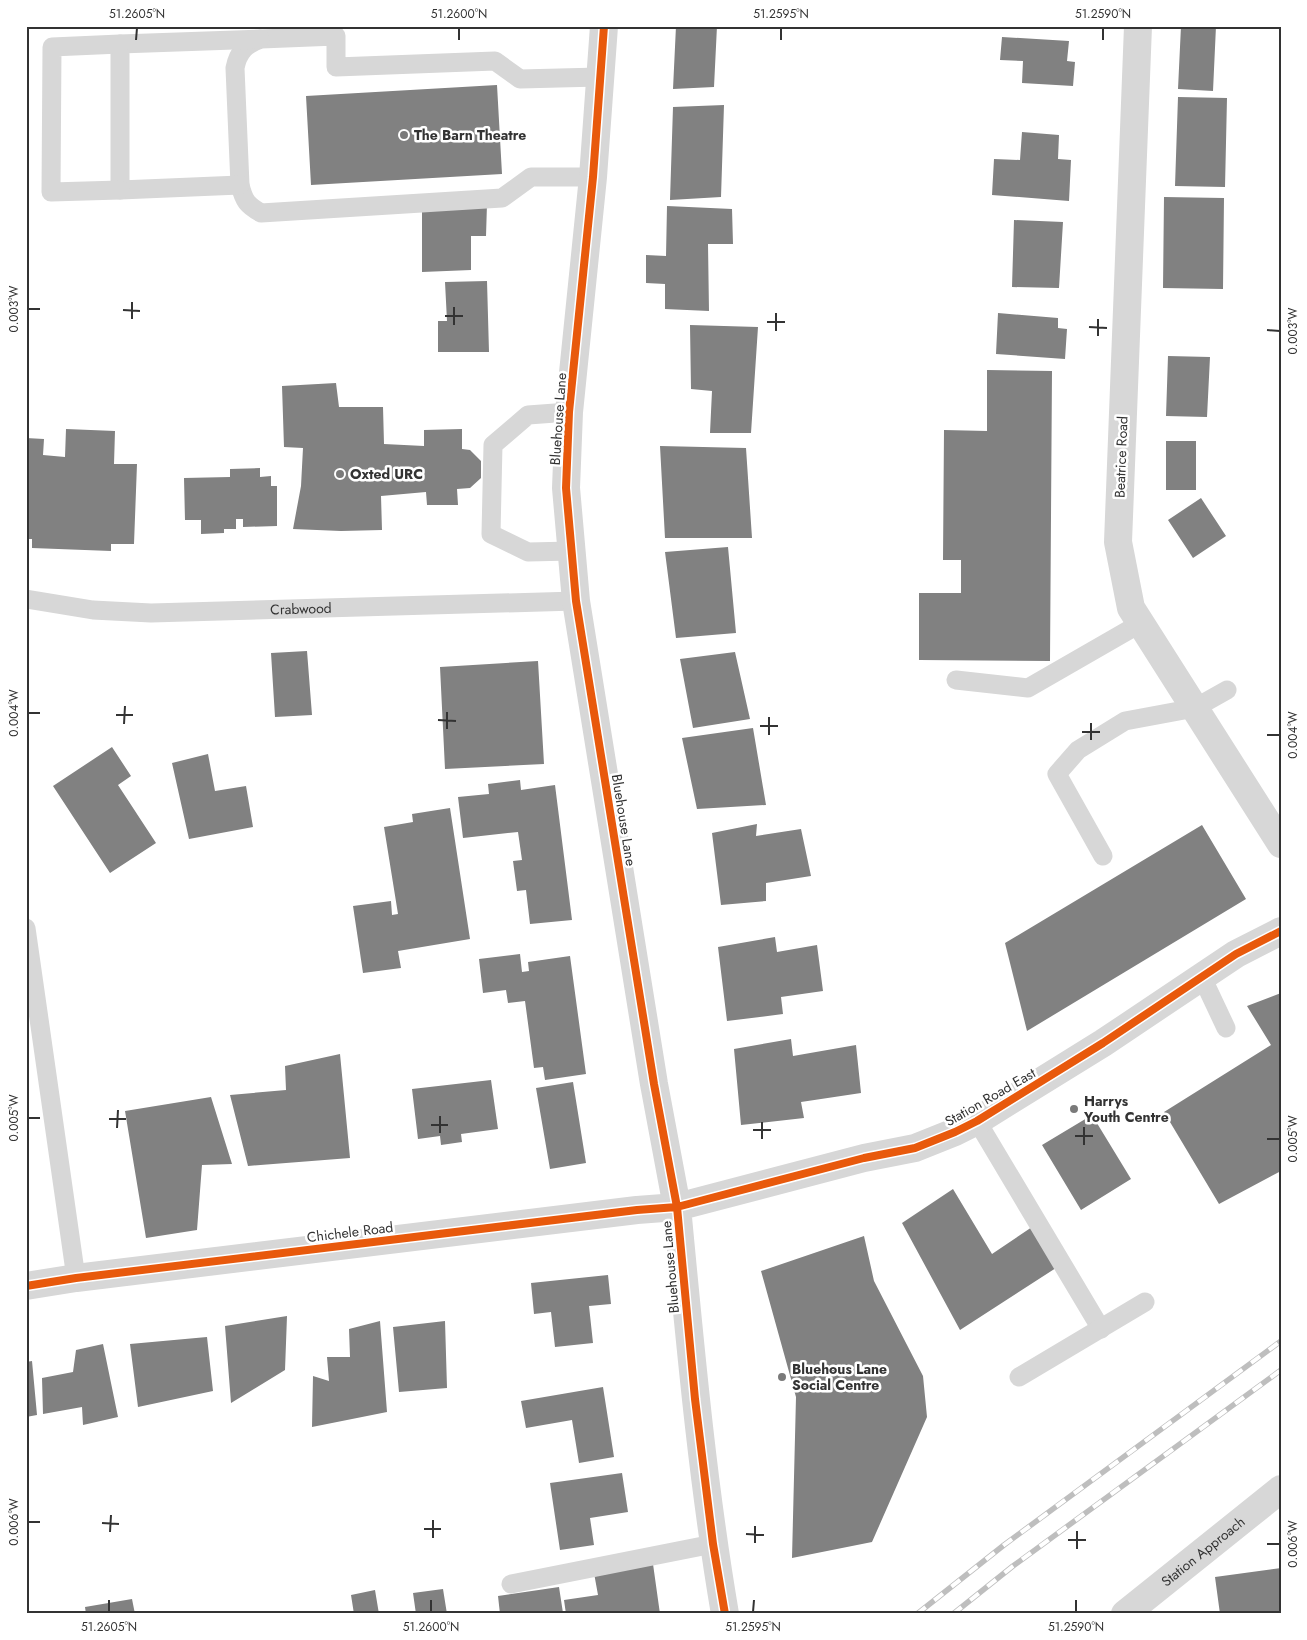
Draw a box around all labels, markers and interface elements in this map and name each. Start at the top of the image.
text: 51.2605°N [109,5,165,23]
text: 51.2600°N [431,5,487,23]
text: 51.2595°N [753,5,809,23]
text: 51.2590°N [1075,5,1131,23]
place label: The Barn Theatre [414,125,526,145]
marker: The Barn Theatre [398,129,410,141]
text: 0.003°W [5,285,23,332]
text: 0.003°W [1284,307,1302,354]
street label: Bluehouse Lane [545,372,571,466]
street label: Beatrice Road [1110,416,1132,498]
place label: Oxted URC [350,464,423,484]
marker: Oxted URC [334,468,346,480]
street label: Crabwood [270,598,332,620]
text: 0.004°W [5,689,23,737]
text: 0.004°W [1284,711,1302,759]
street label: Bluehouse Lane [607,773,641,867]
street label: Station Road East [941,1063,1040,1131]
place label: Harrys Youth Centre [1083,1091,1169,1127]
text: 0.005°W [5,1094,23,1142]
marker: Harrys Youth Centre [1068,1103,1080,1115]
text: 0.005°W [1284,1115,1302,1163]
street label: Chichele Road [306,1217,394,1247]
street label: Bluehouse Lane [656,1220,684,1314]
place label: Bluehous Lane Social Centre [792,1359,887,1395]
marker: Bluehous Lane Social Centre [776,1371,788,1383]
text: 0.006°W [5,1498,23,1546]
street label: Station Approach [1157,1512,1249,1591]
text: 0.006°W [1284,1520,1302,1568]
text: 51.2605°N [81,1618,137,1636]
text: 51.2600°N [403,1618,459,1636]
text: 51.2595°N [725,1618,781,1636]
text: 51.2590°N [1048,1618,1104,1636]

